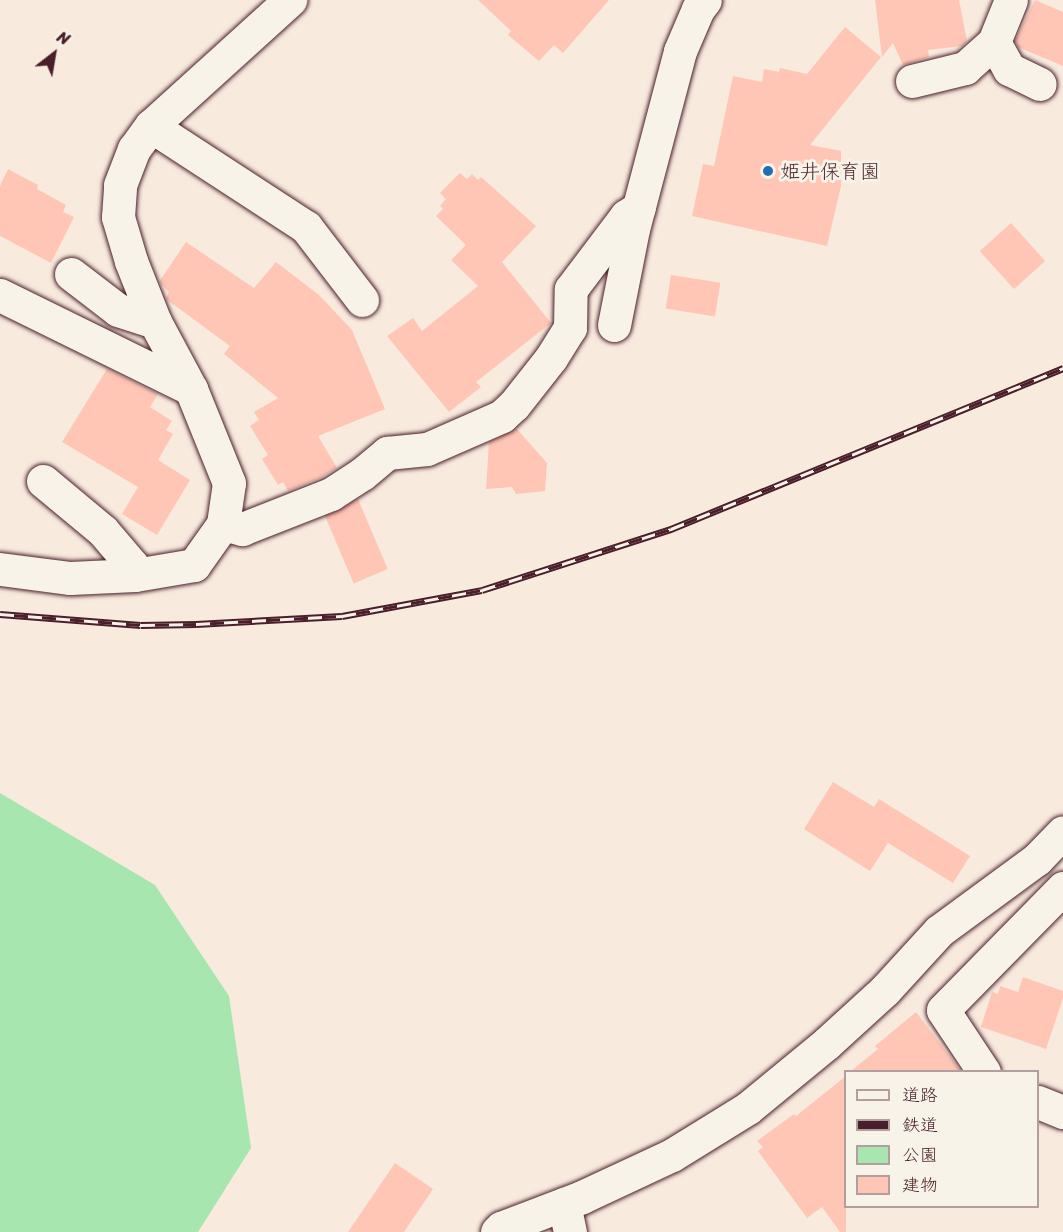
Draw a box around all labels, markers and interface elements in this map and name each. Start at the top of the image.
text: N [51,23,76,53]
north arrow [24,24,84,84]
place label: 姫井保育園 [780,159,880,183]
marker: 姫井保育園 [761,164,775,178]
legend [844,1070,1039,1208]
text: 道路 [902,1079,938,1111]
text: 鉄道 [902,1109,938,1141]
text: 公園 [902,1139,938,1171]
text: 建物 [902,1169,938,1201]

